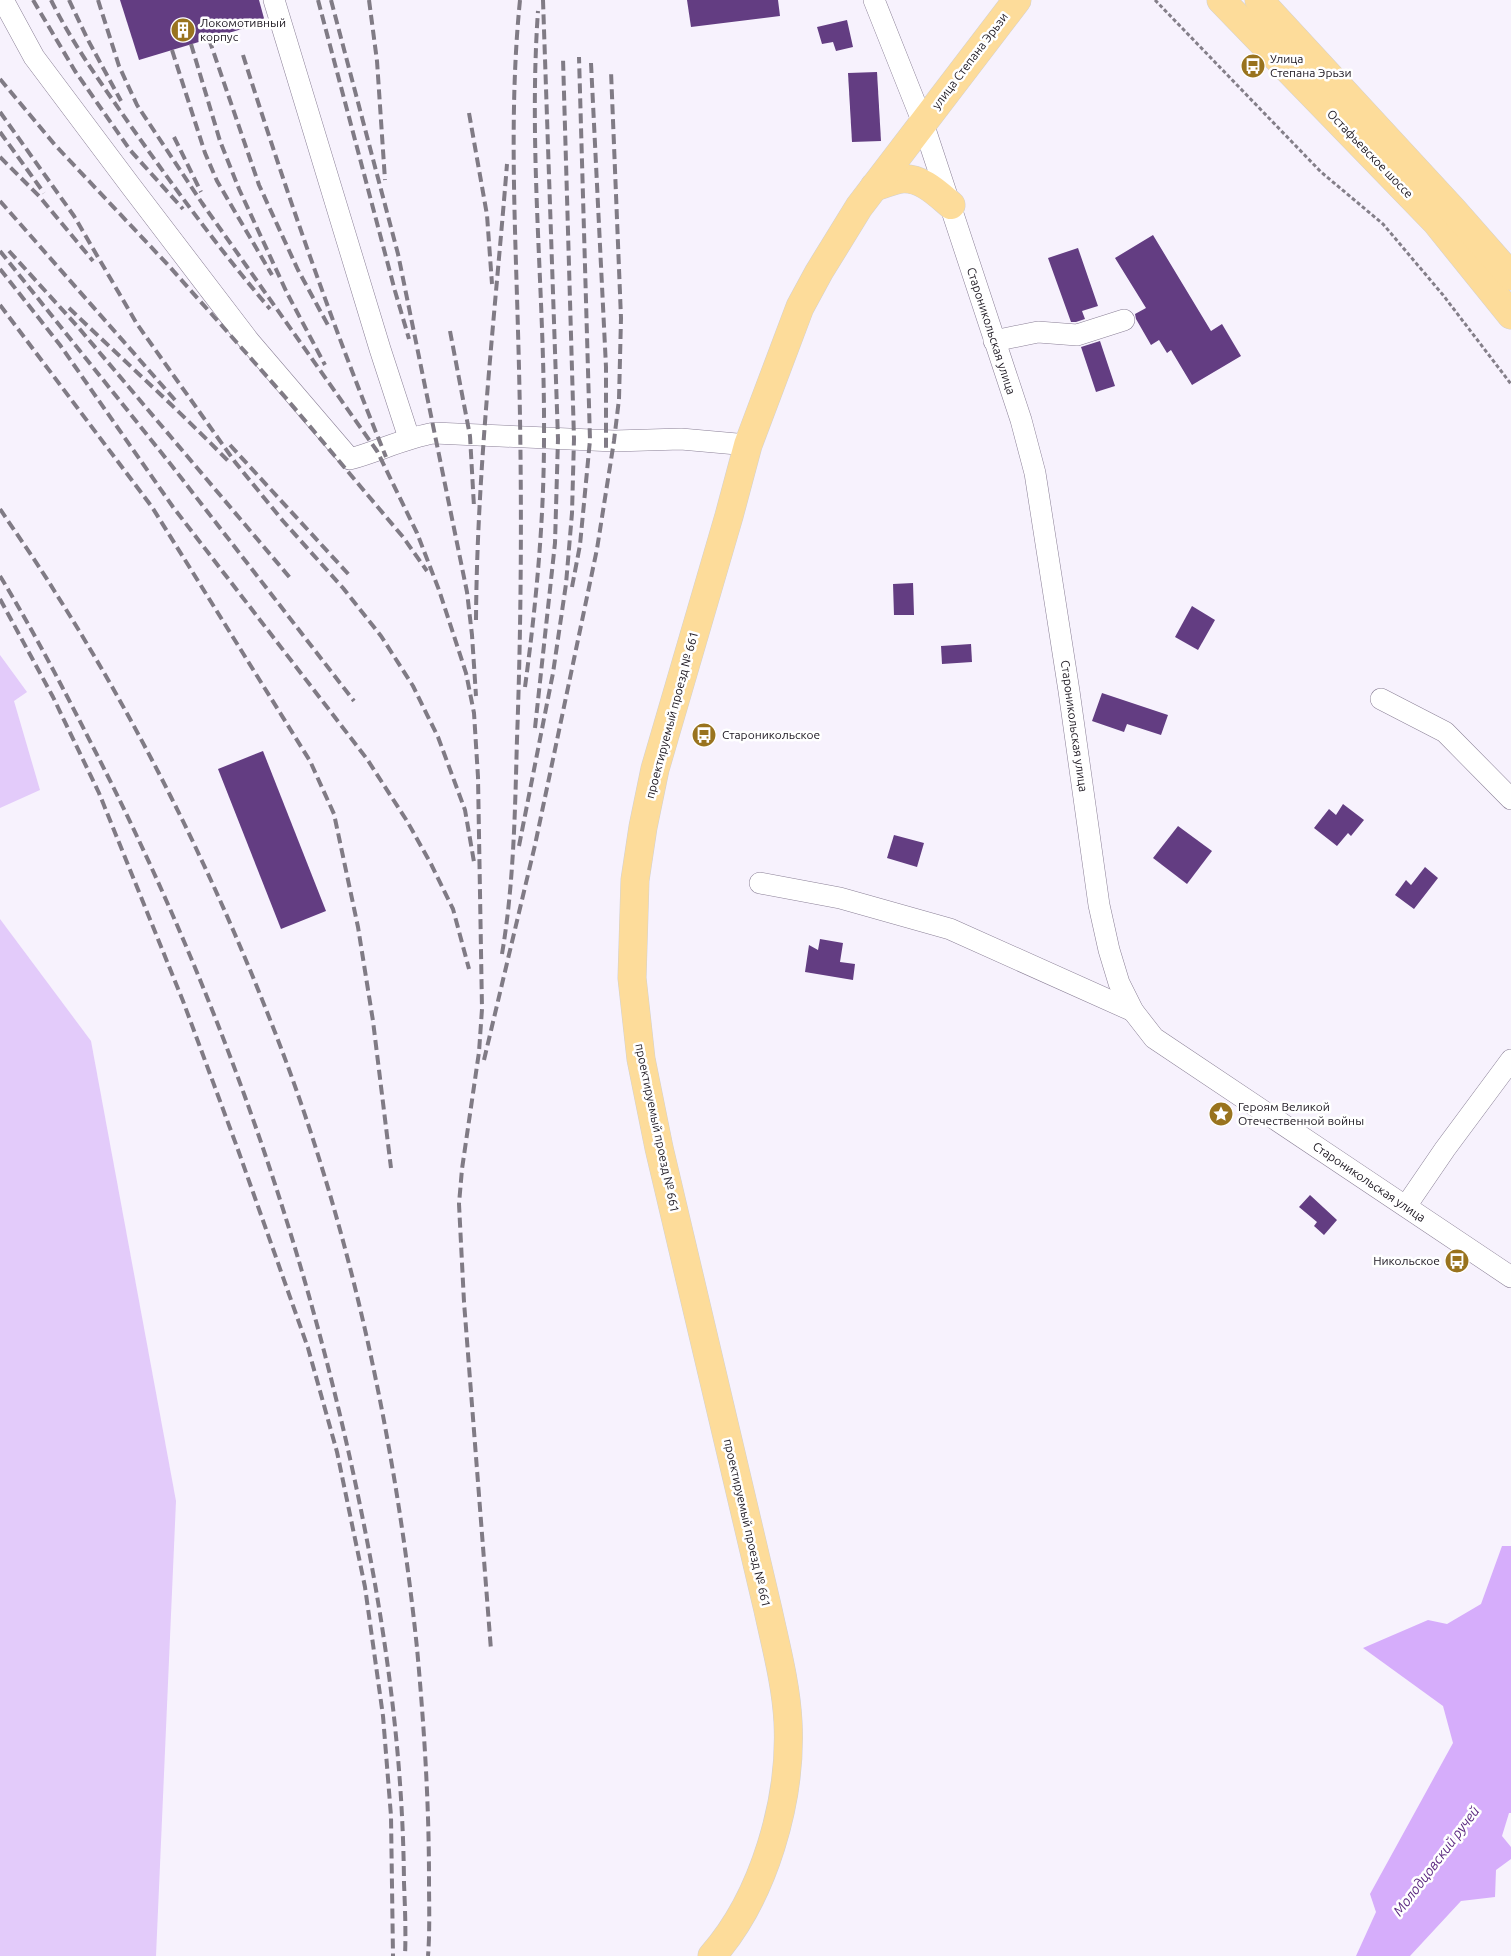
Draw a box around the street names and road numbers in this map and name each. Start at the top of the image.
street label: улица Степана Эрьзи [929,10,1010,111]
street label: Остафьевское шоссе [1325,107,1416,200]
street label: Староникольская улица [965,266,1018,396]
street label: проектируемый проезд № 661 [643,630,700,800]
street label: Староникольская улица [1059,659,1090,793]
street label: проектируемый проезд № 661 [633,1042,682,1214]
street label: Староникольская улица [1311,1139,1428,1224]
street label: проектируемый проезд № 661 [722,1437,773,1608]

